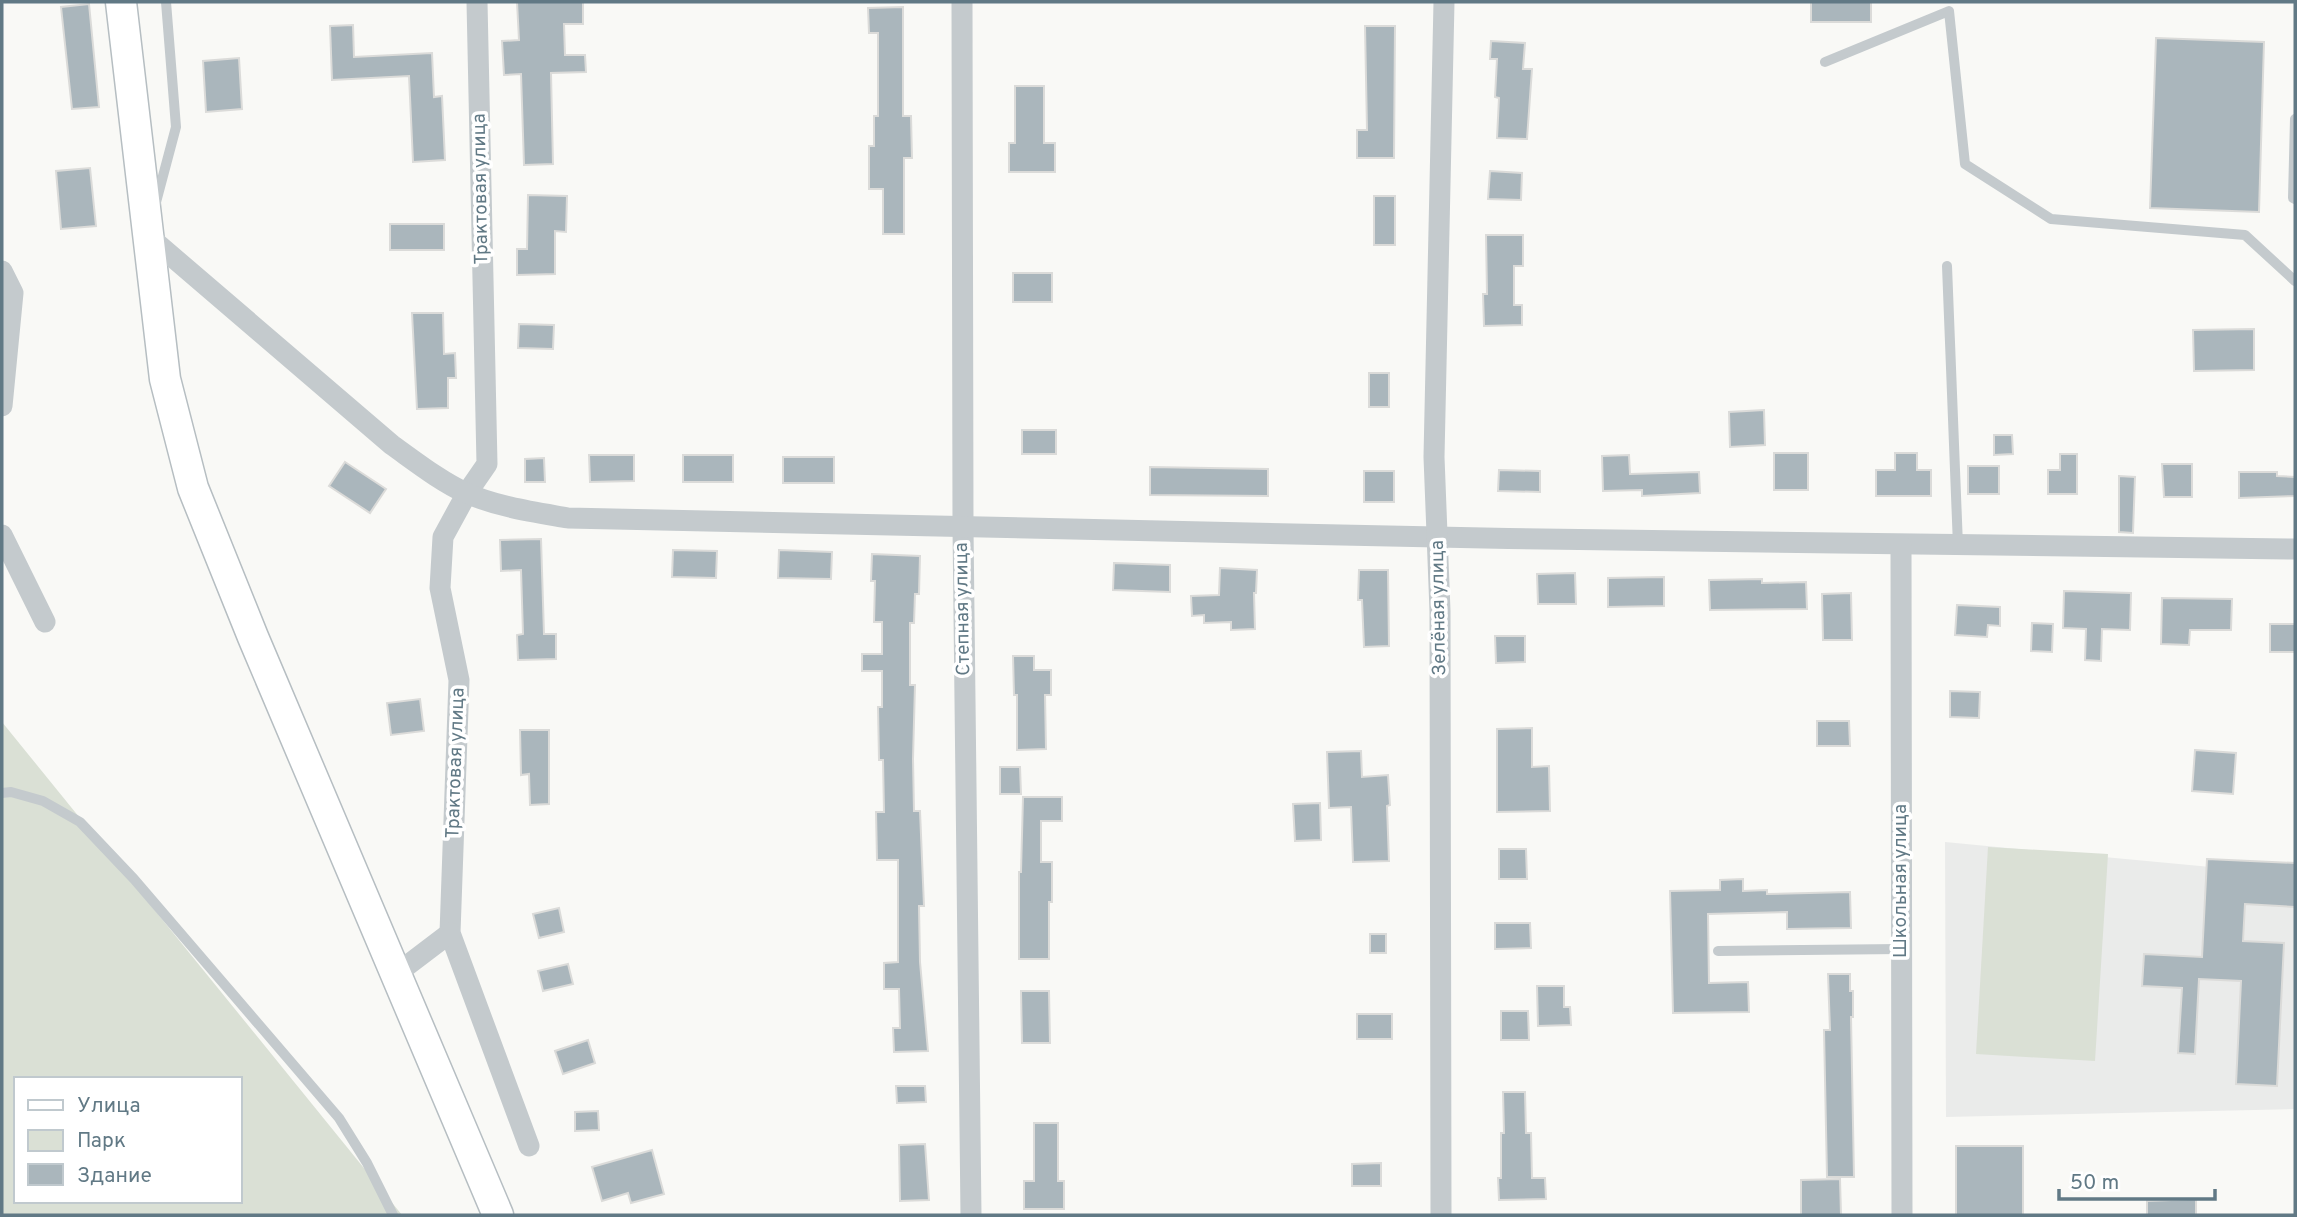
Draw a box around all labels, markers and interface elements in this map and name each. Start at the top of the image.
street label: Трактовая улица [468,113,494,265]
street label: Зелёная улица [1426,540,1452,676]
street label: Степная улица [950,542,976,676]
street label: Трактовая улица [441,687,471,839]
street label: Школьная улица [1889,804,1913,958]
legend [14,1077,242,1203]
text: Улица [77,1093,141,1120]
text: Парк [77,1128,126,1155]
scale bar [2059,1158,2215,1202]
text: Здание [77,1163,152,1190]
text: 50 m [2070,1170,2119,1197]

